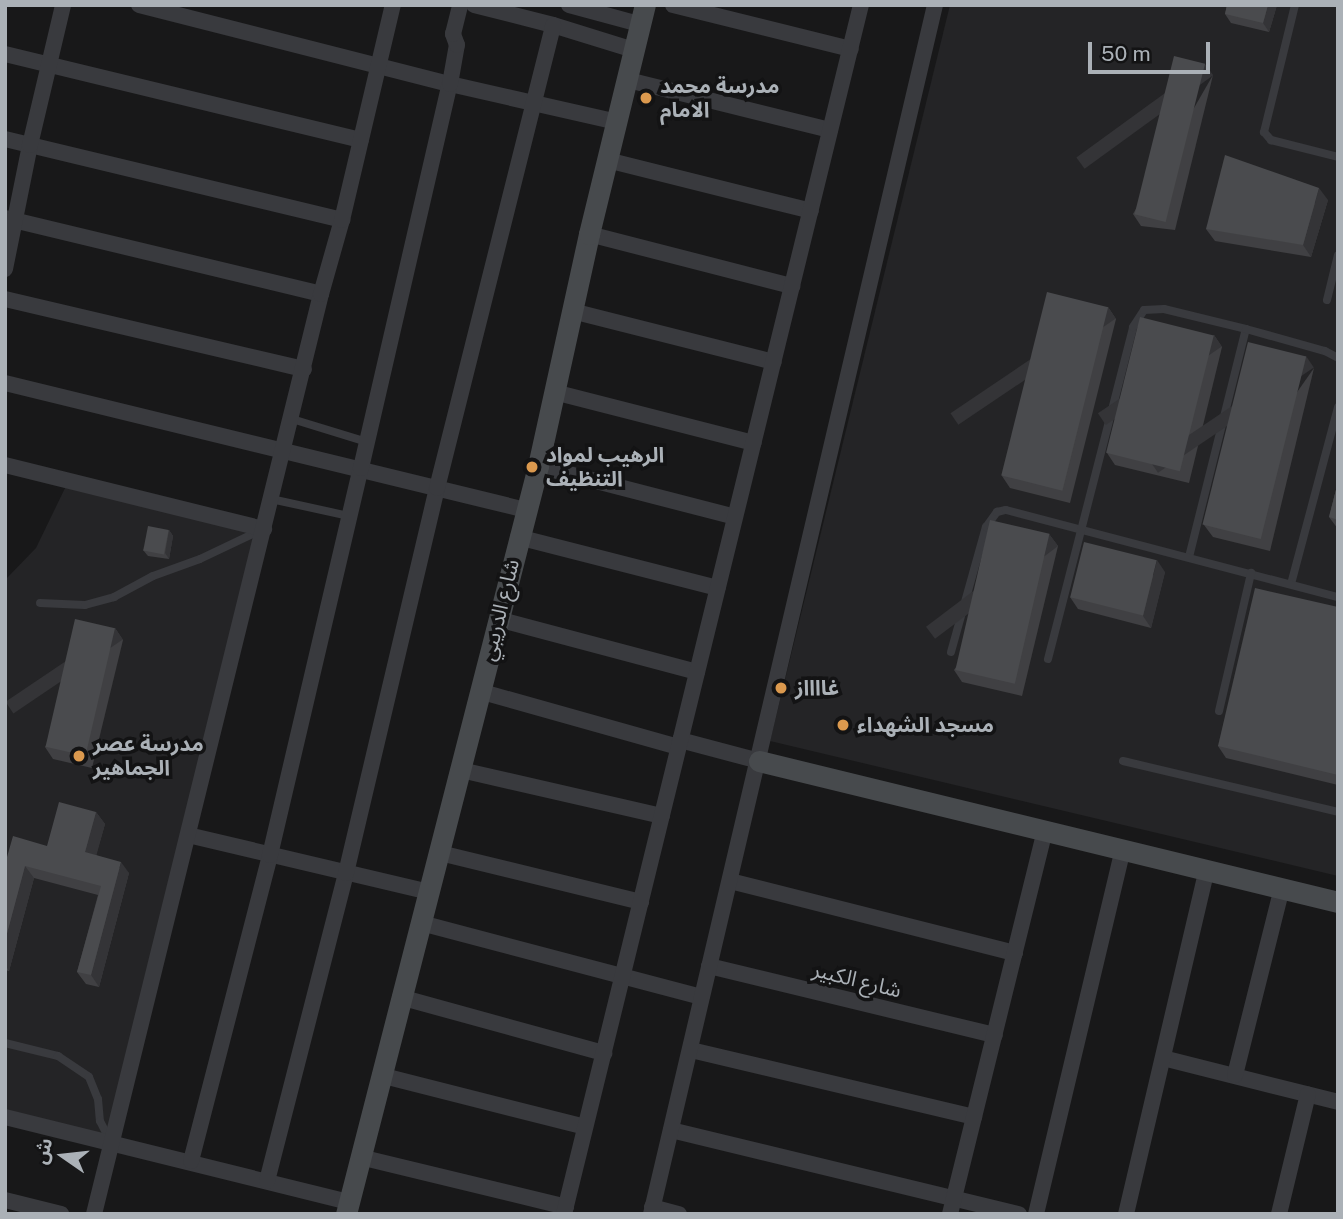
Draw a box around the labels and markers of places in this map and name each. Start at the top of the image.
place label: مدرسة محمد الامام [660,73,780,123]
marker: مدرسة محمد الامام [638,90,654,106]
place label: الرهيب لمواد التنظيف [546,442,664,492]
marker: الرهيب لمواد التنظيف [524,459,540,475]
place label: غااااز [795,675,839,701]
marker: غااااز [773,680,789,696]
place label: مسجد الشهداء [857,712,994,738]
marker: مسجد الشهداء [835,717,851,733]
place label: مدرسة عصر الجماهير [93,731,204,781]
marker: مدرسة عصر الجماهير [71,748,87,764]

